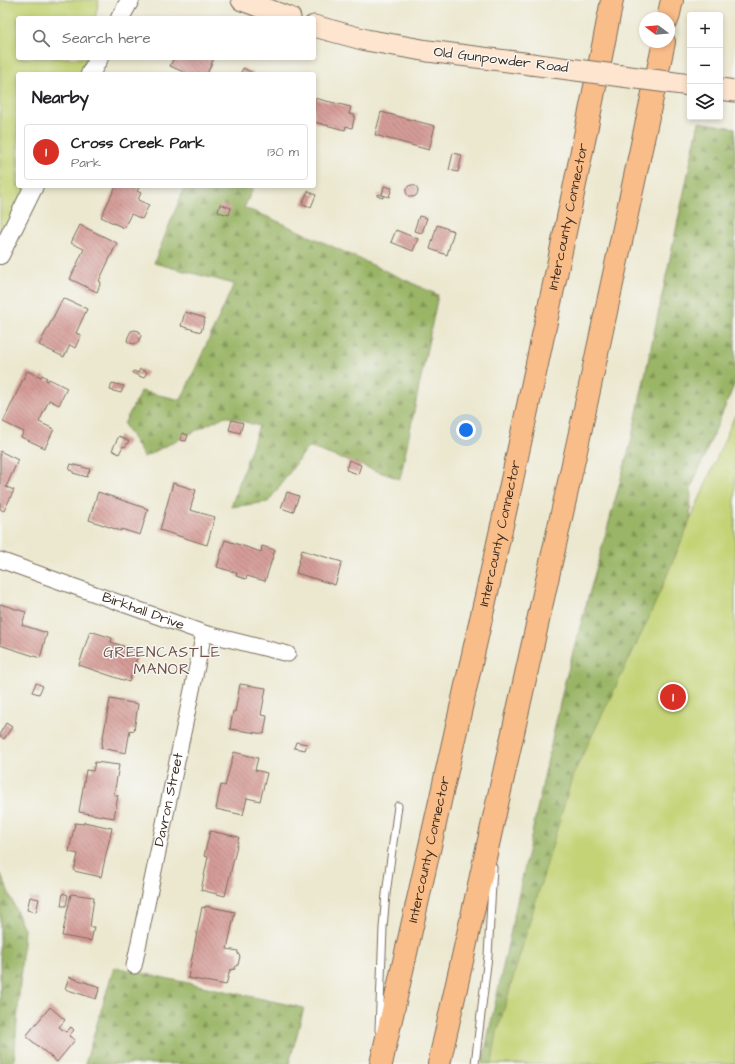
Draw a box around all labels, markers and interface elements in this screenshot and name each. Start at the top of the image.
north arrow [639,12,675,48]
map controls [687,12,723,120]
button: + [687,12,723,48]
search box [16,16,316,60]
icon: search [30,27,52,49]
text: Search here [62,28,151,49]
street label: Old Gunpowder Road [433,42,569,78]
button: − [687,48,723,84]
button: layers [687,84,723,120]
text: Nearby [32,86,89,110]
text: Cross Creek Park [71,133,204,154]
street label: Intercounty Connector [543,141,593,292]
text: 1 [45,143,47,161]
text: 130 m [267,143,299,161]
text: Park [71,154,101,172]
your location [456,420,476,440]
street label: Intercounty Connector [474,458,526,608]
street label: Birkhall Drive [99,587,187,635]
district label: GREENCASTLE MANOR [103,642,221,680]
pin: 1 [660,682,686,712]
street label: Davron Street [149,751,189,848]
street label: Intercounty Connector [403,774,455,924]

